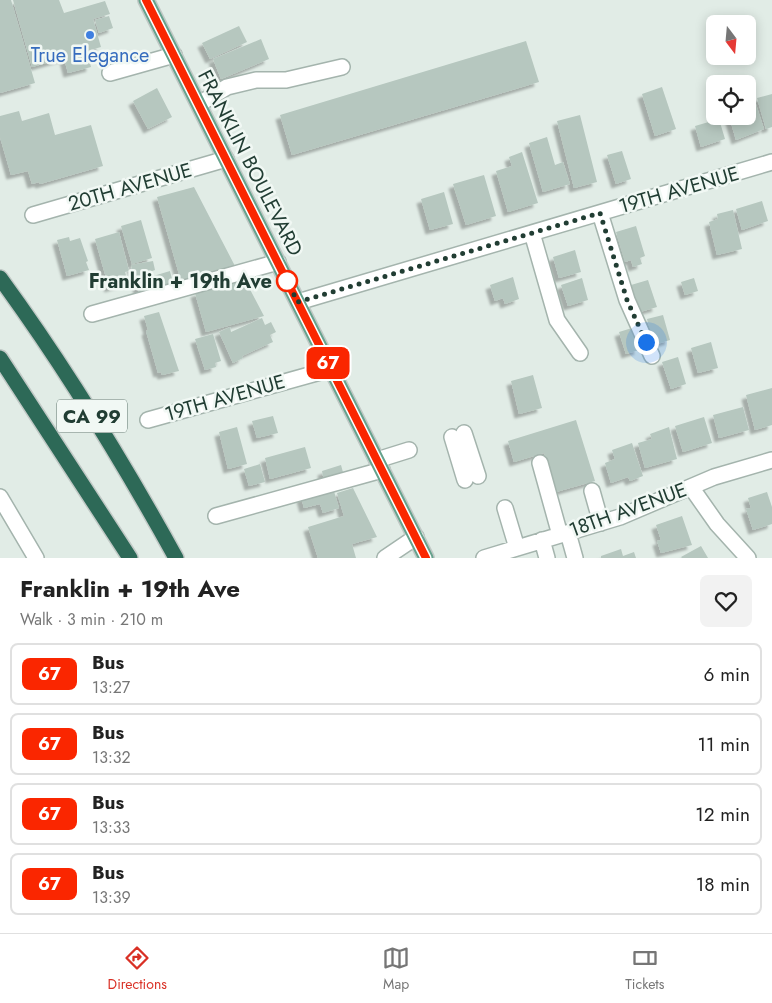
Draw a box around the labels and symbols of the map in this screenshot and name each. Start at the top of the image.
north arrow [706,15,756,65]
marker: True Elegance [84,29,96,41]
place label: True Elegance [31,41,149,70]
street label: FRANKLIN BOULEVARD [190,65,310,261]
street label: 20TH AVENUE [65,156,195,218]
street label: 19TH AVENUE [615,159,743,221]
place label: Franklin + 19th Ave [89,267,272,296]
marker: Franklin + 19th Ave [276,270,298,292]
your location [634,330,659,355]
line badge: 67 [306,347,350,379]
street label: 19TH AVENUE [161,367,289,429]
road number: CA 99 [57,400,127,432]
street label: 18TH AVENUE [565,475,691,545]

